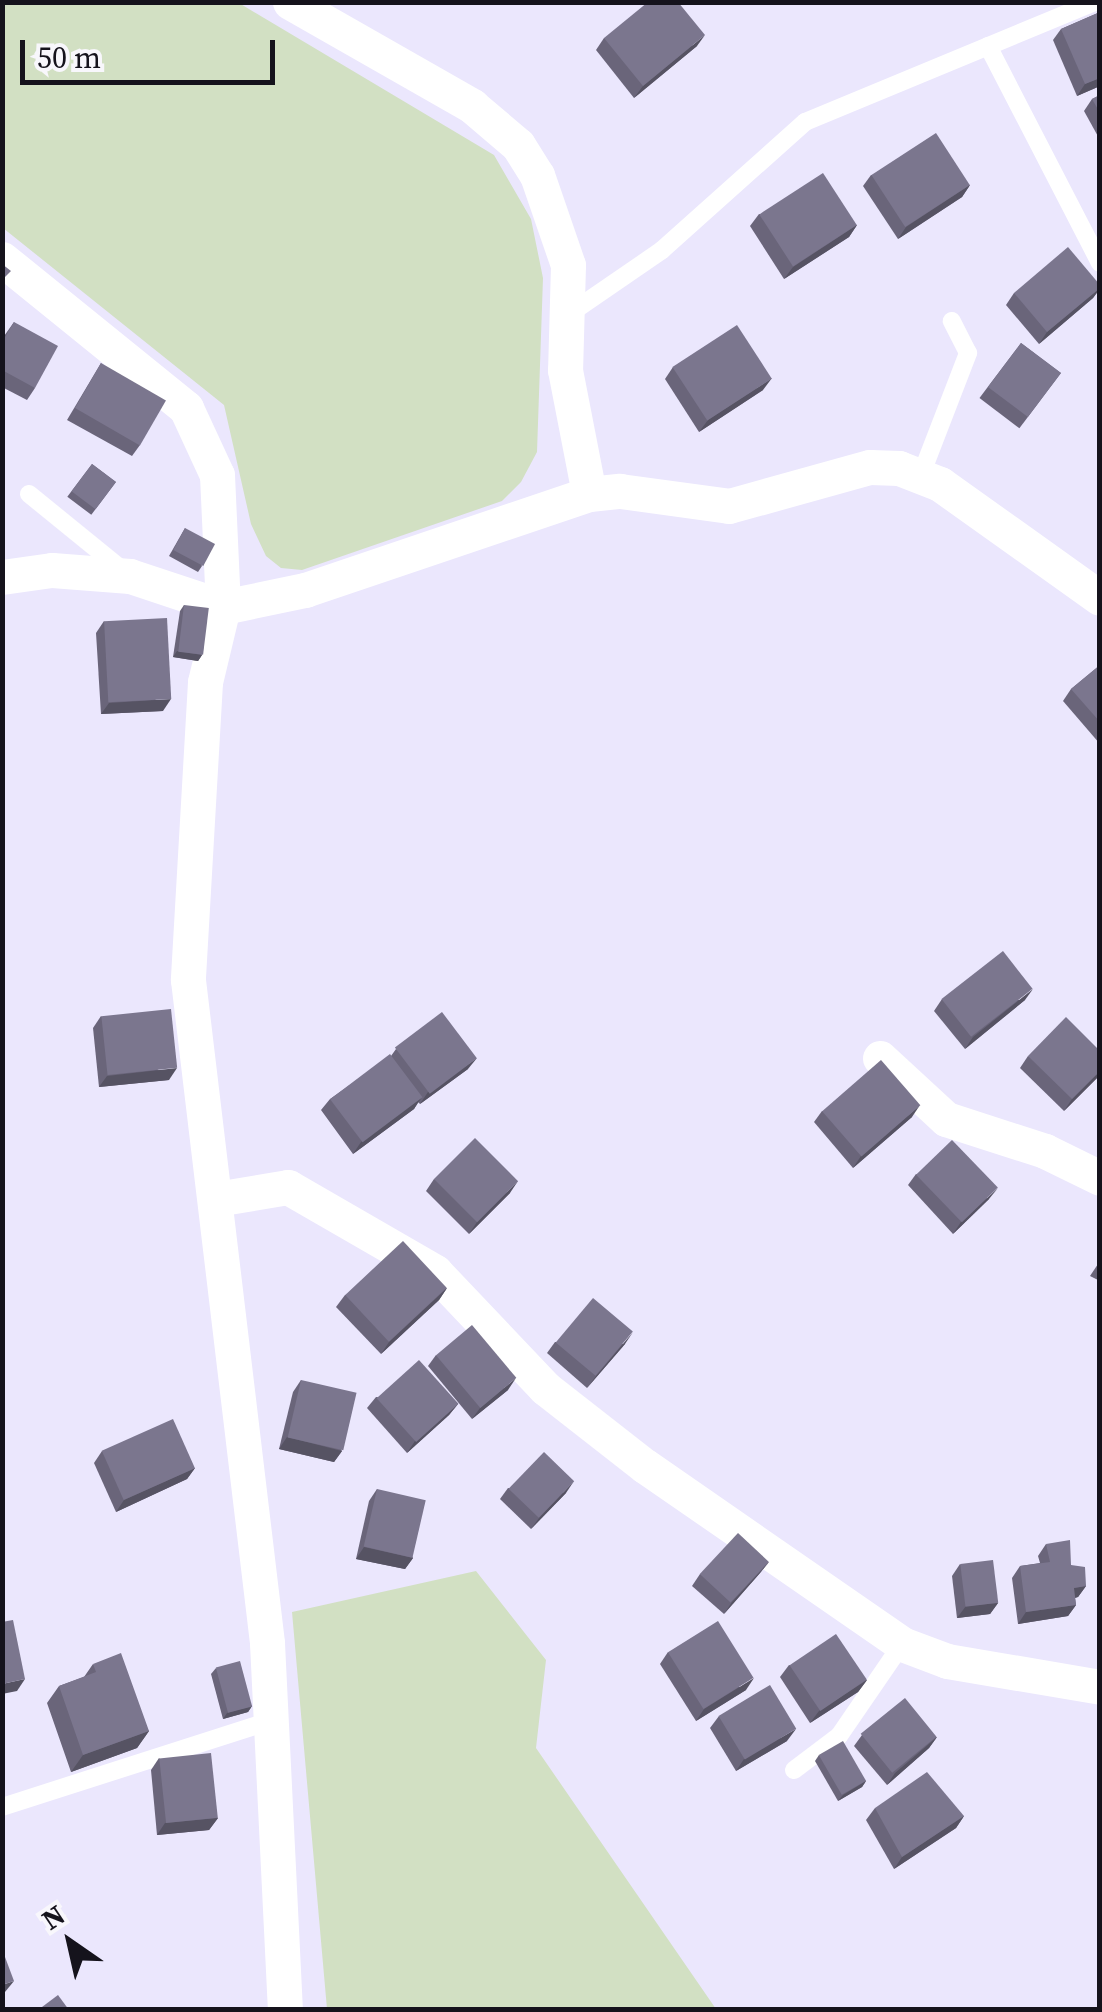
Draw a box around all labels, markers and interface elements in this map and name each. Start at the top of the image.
scale bar [25,20,280,82]
text: 50 m [37,37,101,78]
north arrow [20,1892,120,1992]
text: N [34,1896,72,1939]

